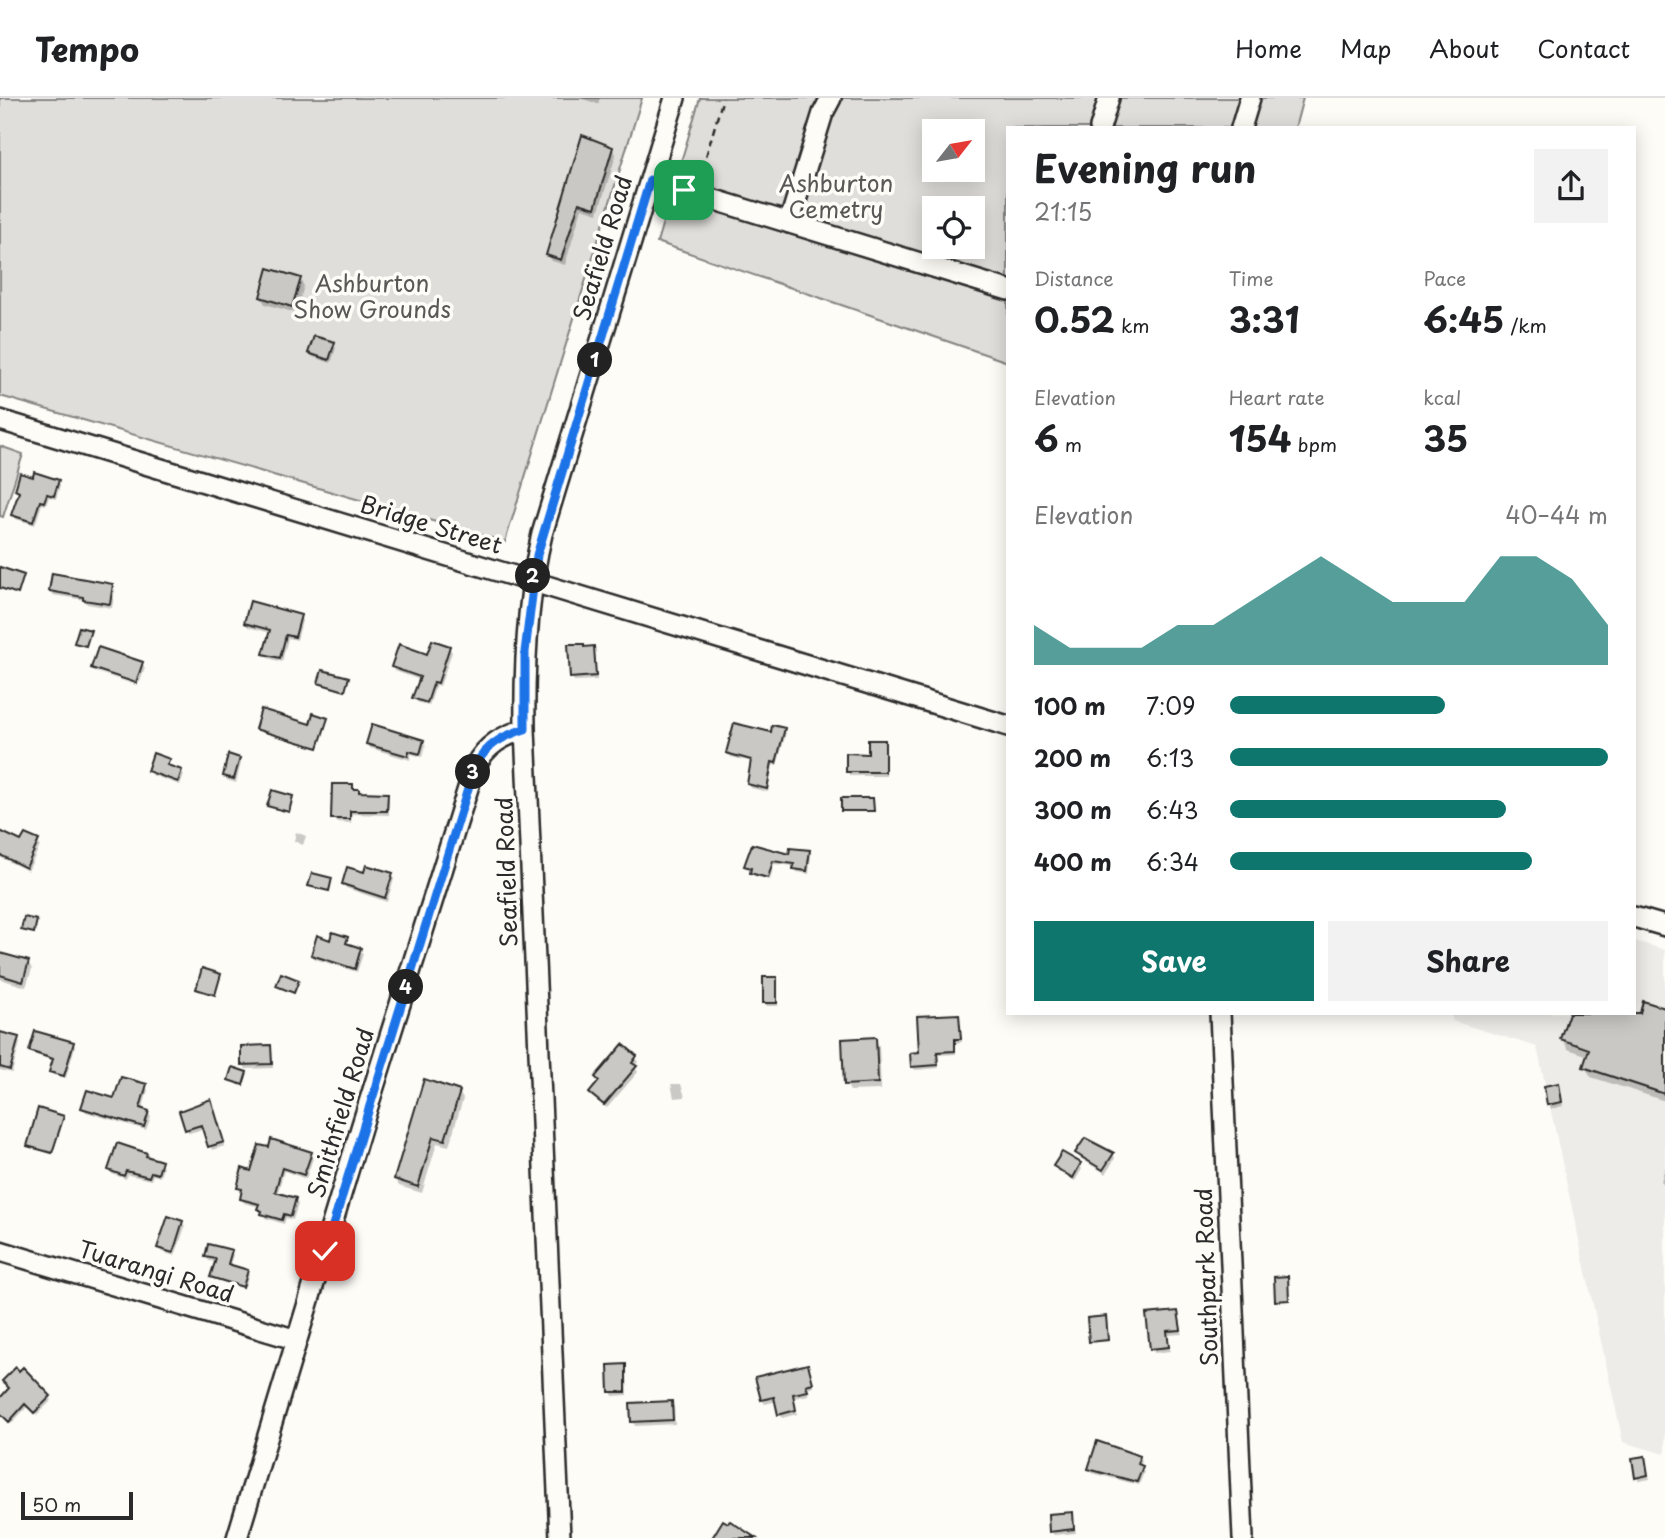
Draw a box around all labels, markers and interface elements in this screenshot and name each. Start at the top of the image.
text: Tempo [35,23,139,73]
text: Home [1235,30,1302,66]
text: Map [1340,30,1391,66]
text: About [1429,30,1499,66]
text: Contact [1537,30,1630,66]
north arrow [922,119,985,182]
map controls [922,119,985,259]
text: Evening run [1034,139,1256,196]
button: share [1534,149,1608,223]
pin [654,160,714,220]
park label: Ashburton Cemetry [779,165,893,226]
street label: Seafield Road [563,171,640,324]
icon: arrive [665,171,703,209]
text: 21:15 [1034,194,1092,229]
button: locate [922,196,985,259]
text: Distance [1034,264,1114,292]
text: Time [1229,264,1274,292]
text: Pace [1423,264,1466,292]
park label: Ashburton Show Grounds [293,265,451,326]
text: 0.52 [1034,292,1115,345]
text: 3:31 [1229,292,1300,345]
text: 6:45 [1423,292,1504,345]
text: km [1115,311,1150,339]
text: /km [1504,311,1547,339]
pin: 1 [578,342,612,378]
text: 1 [590,345,599,373]
text: Elevation [1034,383,1116,411]
text: Heart rate [1229,383,1325,411]
text: kcal [1423,383,1461,411]
text: 6 [1034,411,1059,464]
text: 154 [1229,411,1292,464]
text: 35 [1423,411,1468,464]
text: m [1059,430,1082,458]
text: bpm [1292,430,1337,458]
street label: Bridge Street [356,485,507,562]
text: Elevation [1034,497,1133,532]
text: 40–44 m [1505,497,1608,532]
pin: 2 [516,559,550,594]
text: 2 [526,561,539,589]
text: 100 m [1034,688,1106,723]
text: 7:09 [1146,688,1196,723]
text: 200 m [1034,740,1111,775]
text: 6:13 [1146,740,1194,775]
pin: 3 [456,754,490,790]
text: 3 [466,757,479,785]
text: 300 m [1034,792,1112,827]
text: 6:43 [1146,792,1199,827]
street label: Seafield Road [485,796,526,948]
text: 400 m [1034,844,1112,879]
text: 6:34 [1146,844,1199,879]
button: Save [1034,921,1314,1001]
button: Share [1328,921,1608,1001]
pin: 4 [388,970,424,1004]
text: 4 [399,972,412,1000]
street label: Smithfield Road [297,1023,382,1202]
street label: Southpark Road [1185,1187,1226,1367]
pin [295,1221,355,1281]
street label: Tuarangi Road [74,1230,239,1311]
icon: check [306,1232,344,1270]
scale bar [21,1489,133,1521]
text: 50 m [32,1490,81,1518]

